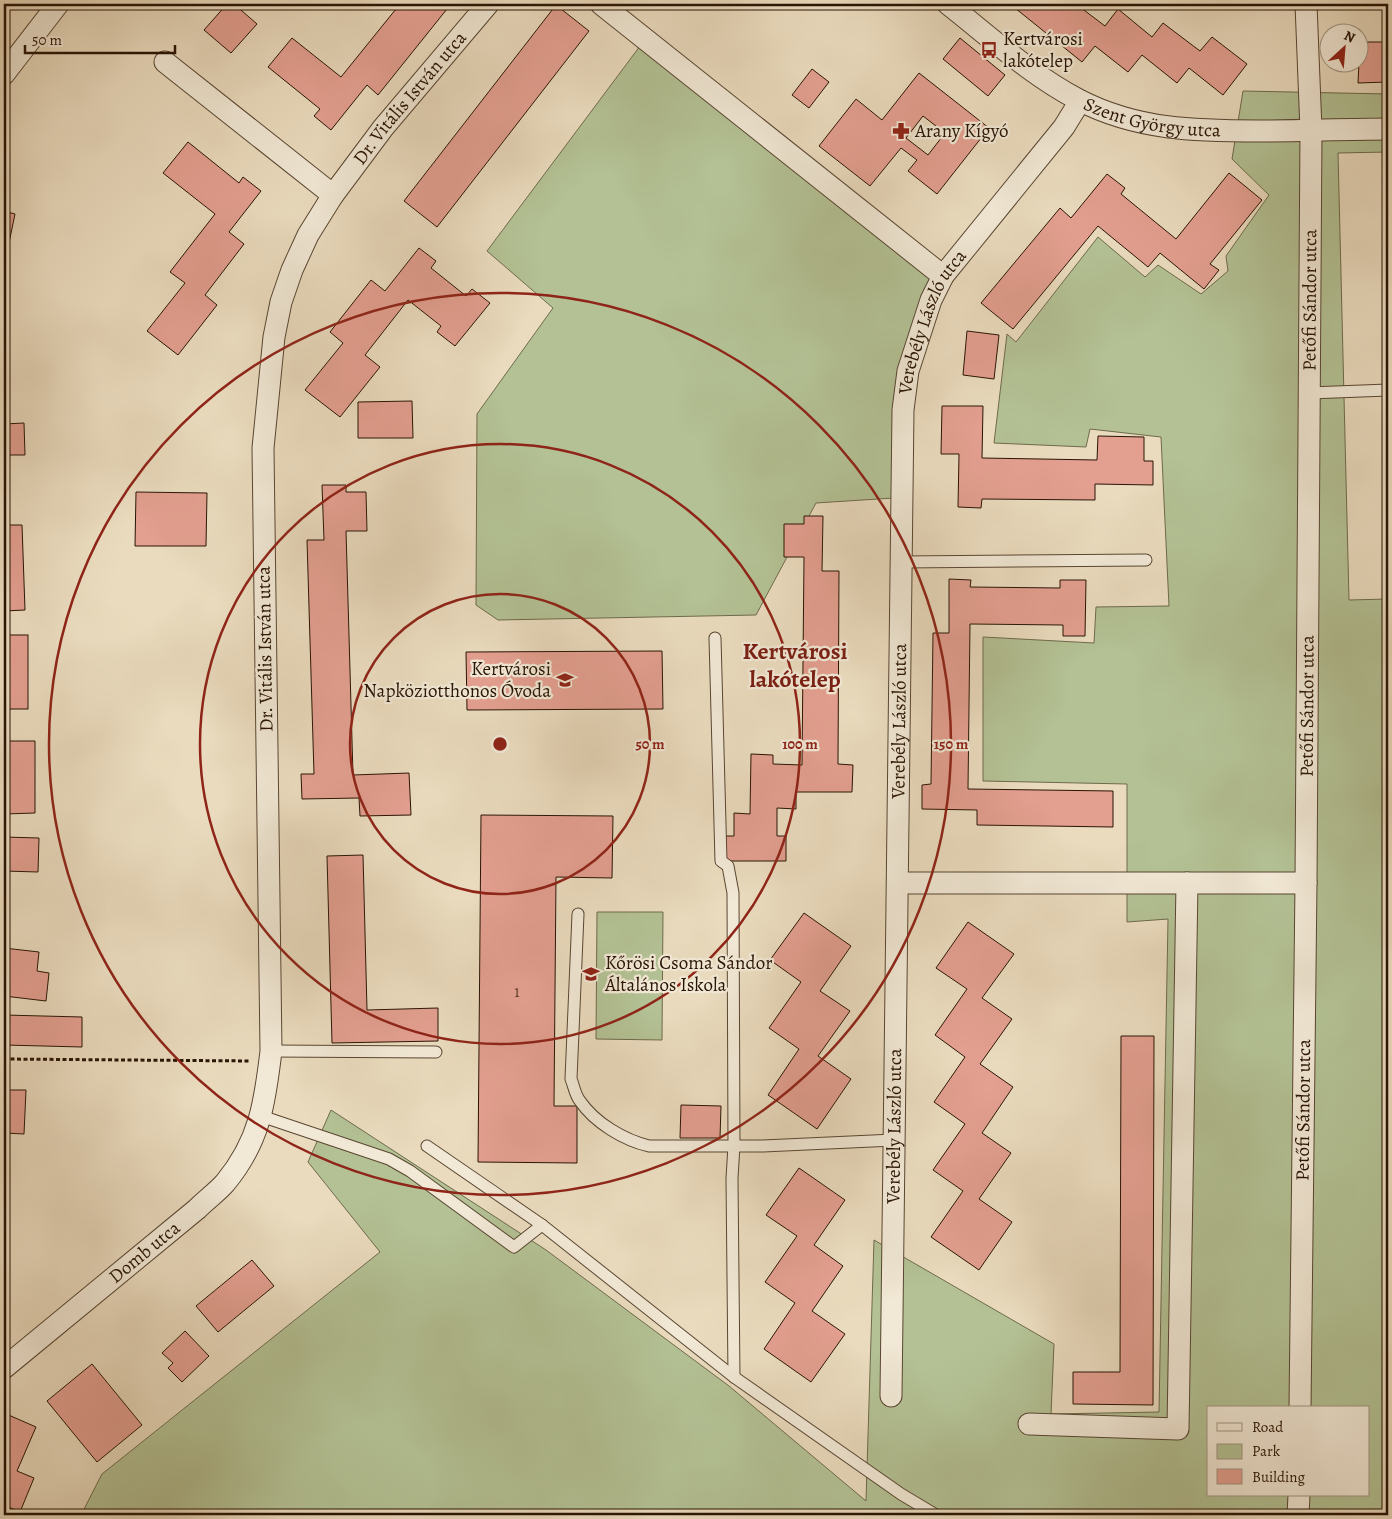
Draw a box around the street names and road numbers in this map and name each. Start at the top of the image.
street label: Dr. Vitális István utca [347,26,473,170]
street label: Szent György utca [1079,91,1221,144]
street label: Petőfi Sándor utca [1296,229,1323,371]
street label: Verebély László utca [892,244,973,397]
street label: Dr. Vitális István utca [251,566,279,732]
street label: Petőfi Sándor utca [1294,635,1321,777]
street label: Verebély László utca [885,643,913,800]
street label: Petőfi Sándor utca [1290,1039,1317,1181]
street label: Verebély László utca [880,1048,908,1205]
street label: Domb utca [103,1215,186,1289]

